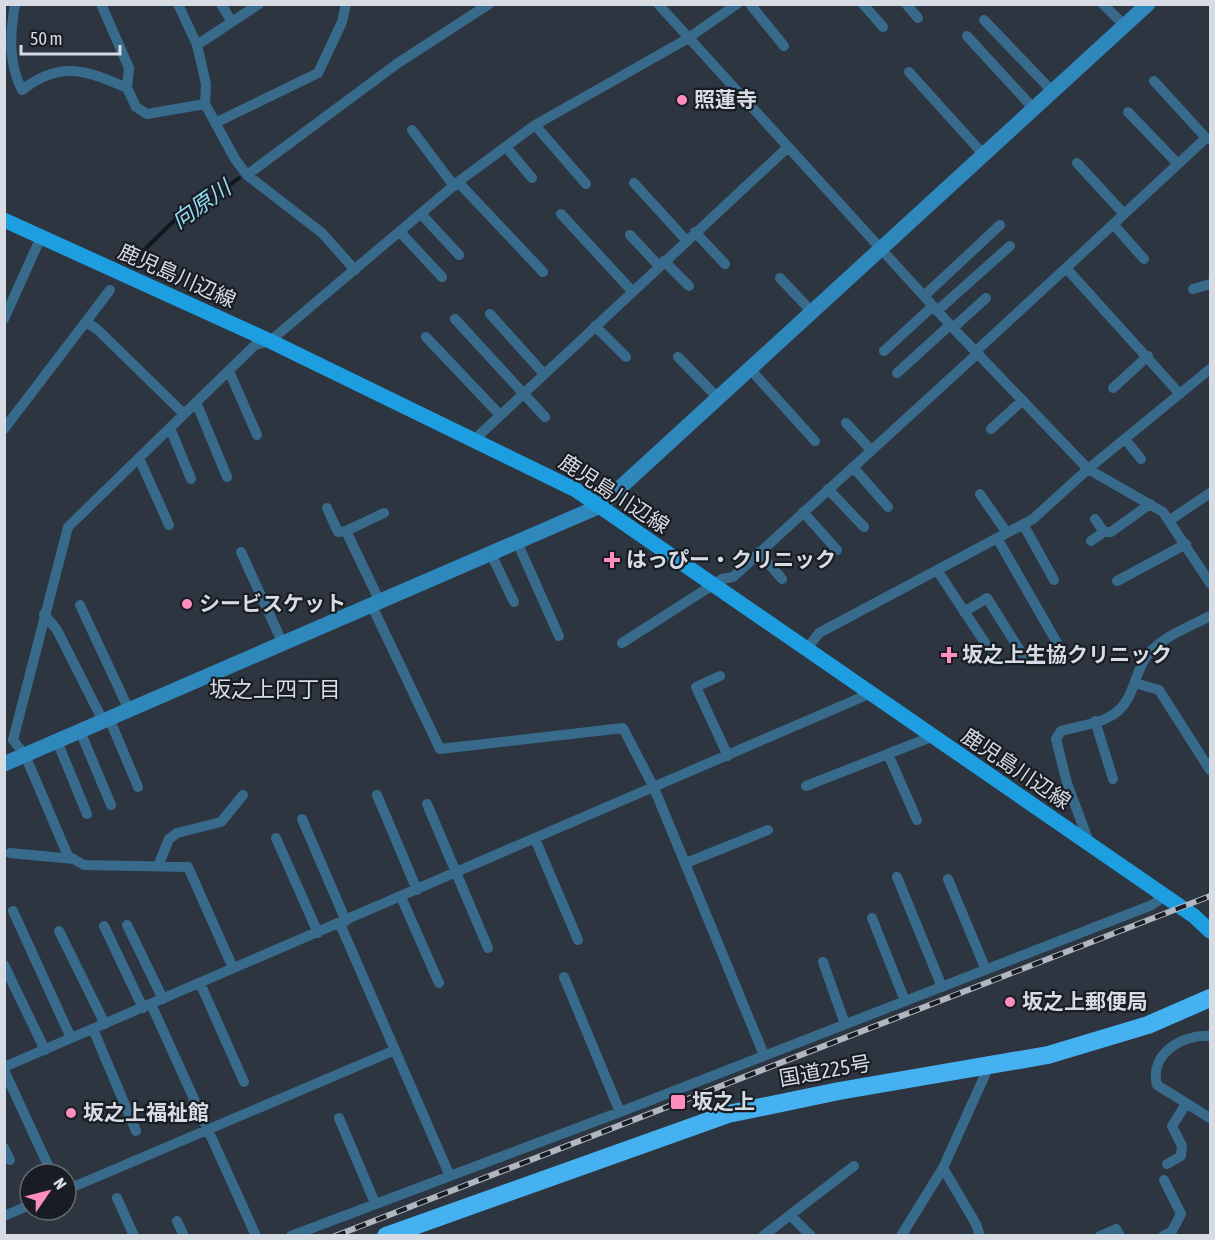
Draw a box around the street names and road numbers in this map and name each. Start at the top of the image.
street label: 鹿児島川辺線 [115,238,240,312]
street label: 鹿児島川辺線 [555,449,674,538]
street label: 鹿児島川辺線 [958,723,1075,813]
street label: 国道225号 [777,1050,873,1090]

